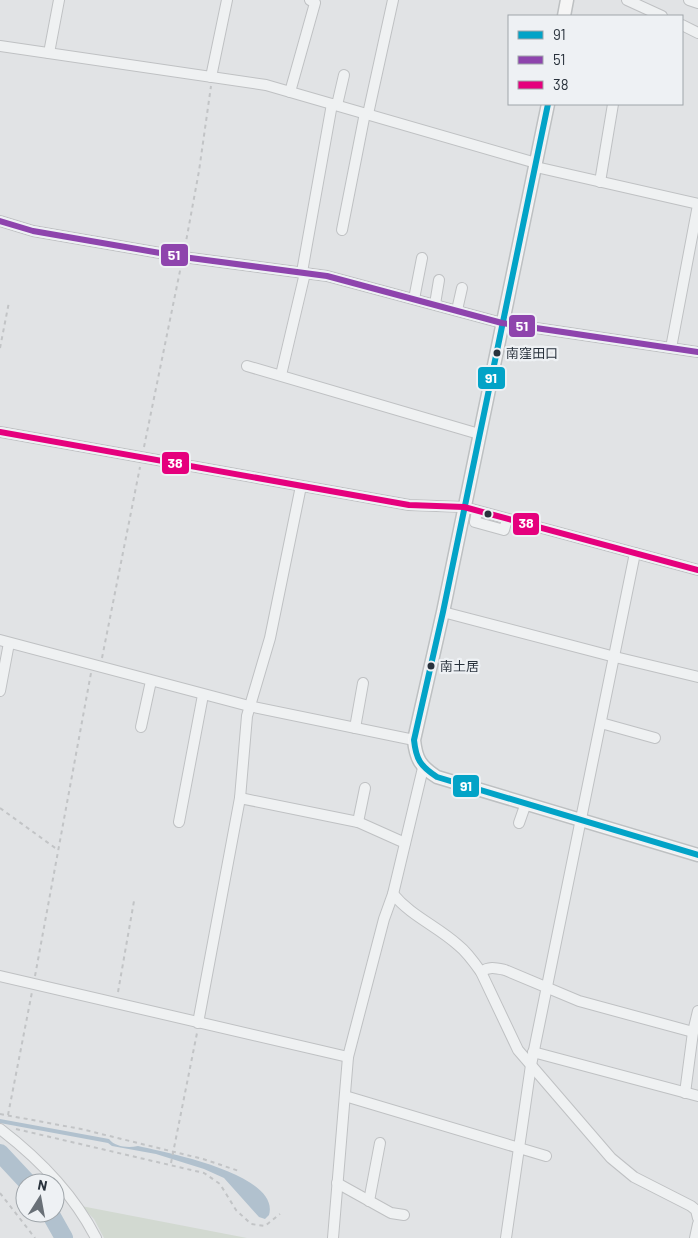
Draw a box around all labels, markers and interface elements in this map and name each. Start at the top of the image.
legend [508,15,683,105]
text: 91 [553,25,566,43]
text: 51 [553,50,566,68]
text: 38 [553,75,569,93]
line badge: 51 [160,243,189,267]
text: 51 [168,246,180,263]
line badge: 51 [508,314,536,338]
text: 51 [516,317,528,334]
place label: 南窪田口 [506,345,558,361]
marker: 南窪田口 [492,348,502,358]
line badge: 91 [477,366,506,390]
text: 91 [485,369,497,386]
line badge: 38 [161,451,190,475]
text: 38 [167,454,183,471]
unlabelled marker [483,509,493,519]
line badge: 38 [512,512,540,536]
text: 38 [518,514,534,531]
place label: 南土居 [440,658,479,674]
marker: 南土居 [426,661,436,671]
line badge: 91 [452,774,480,798]
text: 91 [460,777,472,794]
north arrow [15,1173,65,1223]
text: N [36,1176,49,1194]

